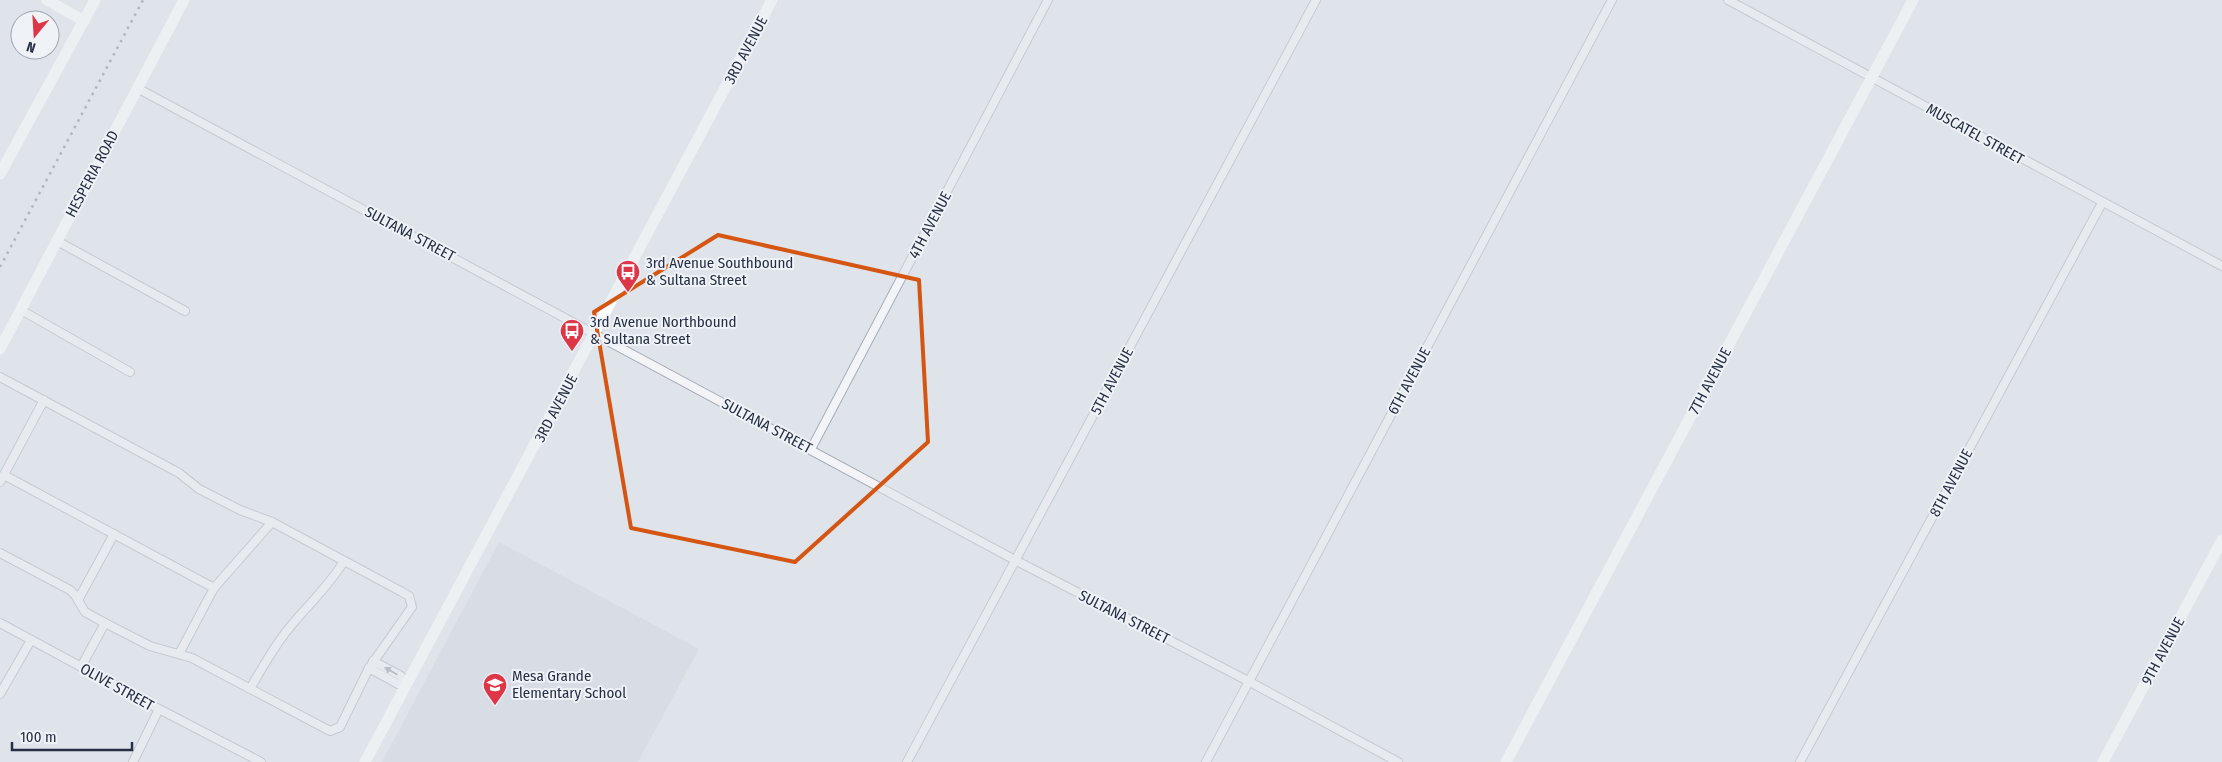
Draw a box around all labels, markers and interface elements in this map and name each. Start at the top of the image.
north arrow [10,10,60,60]
street label: 3RD AVENUE [721,13,771,87]
text: N [25,38,38,56]
street label: MUSCATEL STREET [1923,100,2027,168]
street label: HESPERIA ROAD [62,128,122,220]
street label: 4TH AVENUE [905,188,955,262]
street label: SULTANA STREET [362,203,458,265]
place label: 3rd Avenue Southbound & Sultana Street [646,254,793,289]
bus stop icon: 3rd Avenue Southbound & Sultana Street [615,259,641,293]
place label: 3rd Avenue Northbound & Sultana Street [590,313,736,348]
bus stop icon: 3rd Avenue Northbound & Sultana Street [559,318,585,352]
street label: 5TH AVENUE [1087,344,1137,418]
street label: 6TH AVENUE [1384,344,1434,418]
street label: 7TH AVENUE [1685,345,1735,417]
street label: 3RD AVENUE [531,371,581,445]
street label: SULTANA STREET [719,395,815,457]
street label: 8TH AVENUE [1926,446,1976,520]
street label: SULTANA STREET [1076,586,1172,648]
street label: 9TH AVENUE [2138,614,2188,688]
street label: OLIVE STREET [77,659,157,715]
one-way arrow [385,666,398,675]
place label: Mesa Grande Elementary School [512,667,626,702]
school or university icon: Mesa Grande Elementary School [482,672,508,706]
scale bar [12,720,132,752]
text: 100 m [20,728,57,746]

